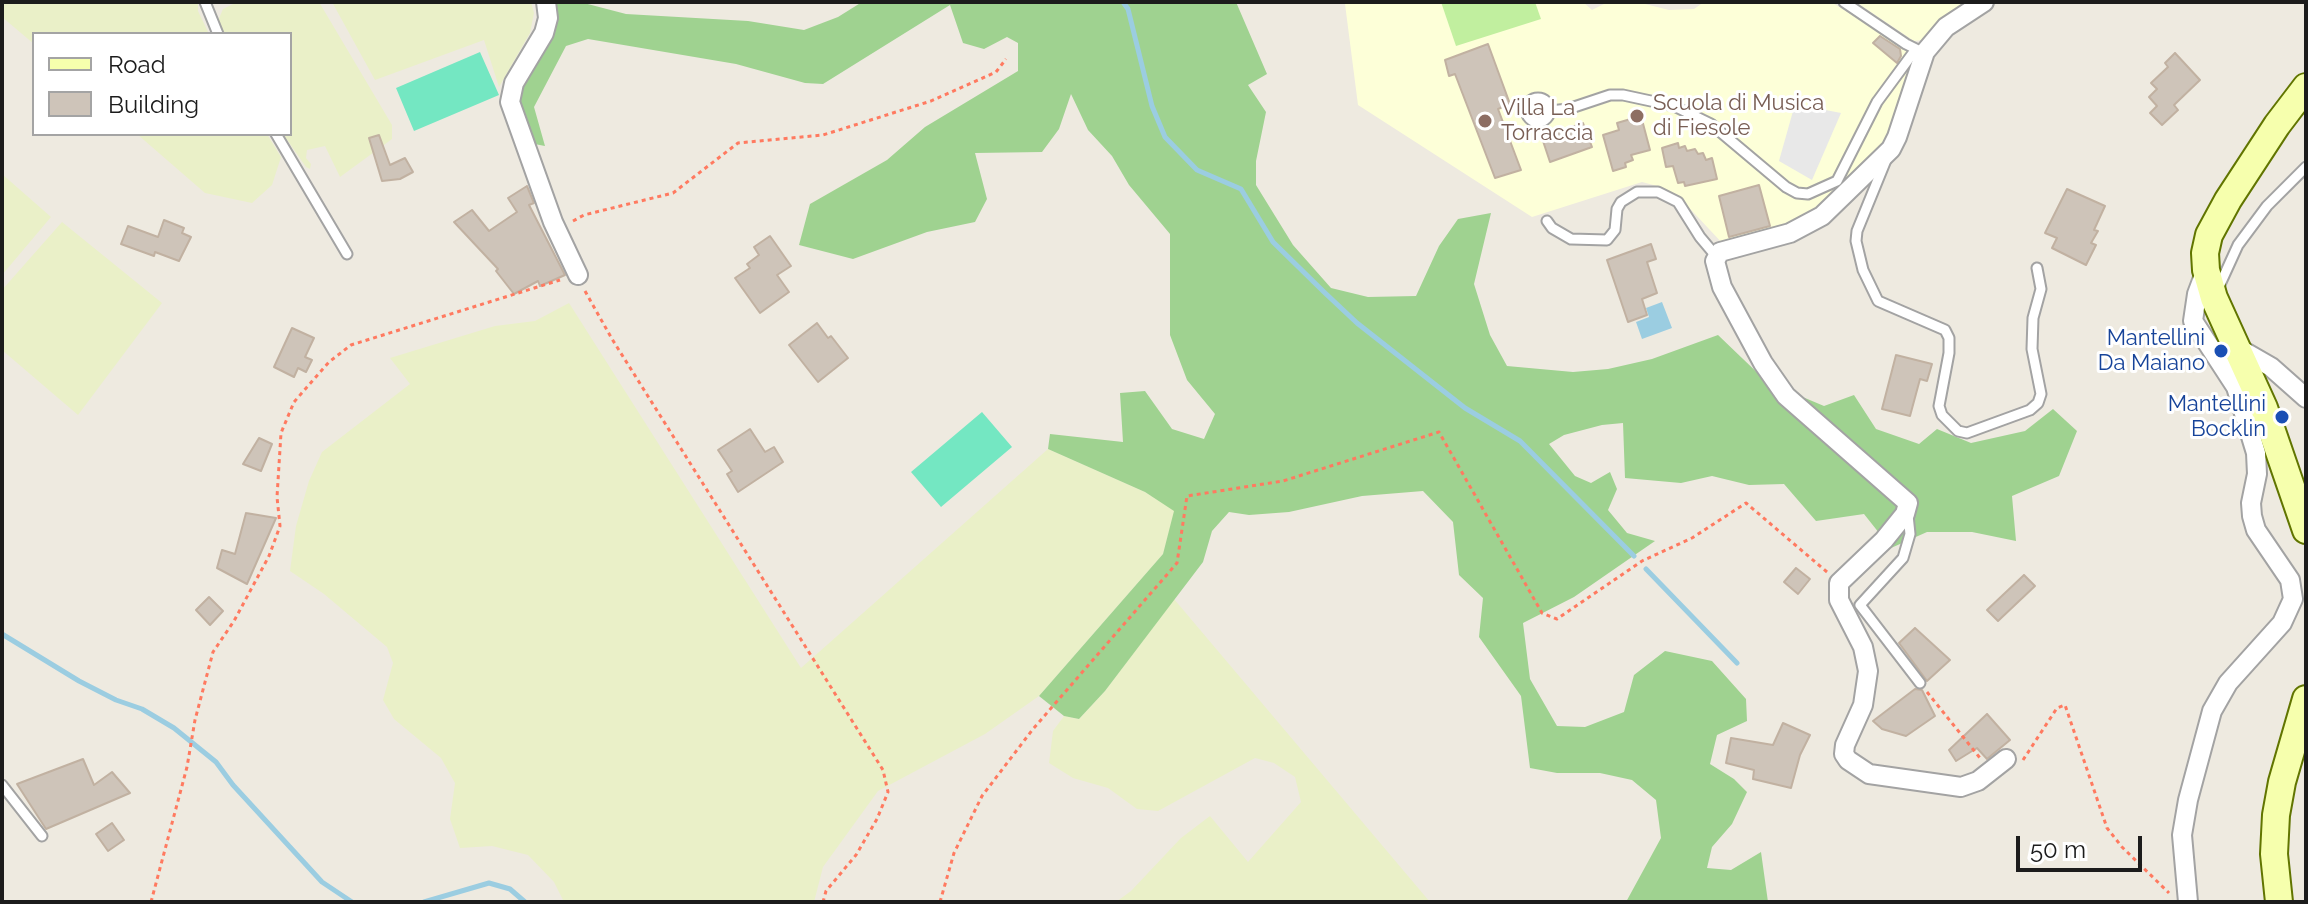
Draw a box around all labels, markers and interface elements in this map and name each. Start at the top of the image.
legend [32,32,292,136]
text: Road [108,50,166,79]
text: Building [108,90,199,119]
place label: Scuola di Musica di Fiesole [1653,90,1824,142]
place label: Villa La Torraccia [1501,95,1593,146]
marker: Scuola di Musica di Fiesole [1628,107,1646,125]
marker: Villa La Torraccia [1476,112,1494,130]
place label: Mantellini Da Maiano [2098,325,2205,376]
marker: Mantellini Da Maiano [2212,342,2230,360]
place label: Mantellini Bocklin [2168,391,2266,442]
marker: Mantellini Bocklin [2273,408,2291,426]
scale bar [2020,820,2146,870]
text: 50 m [2030,835,2086,864]

